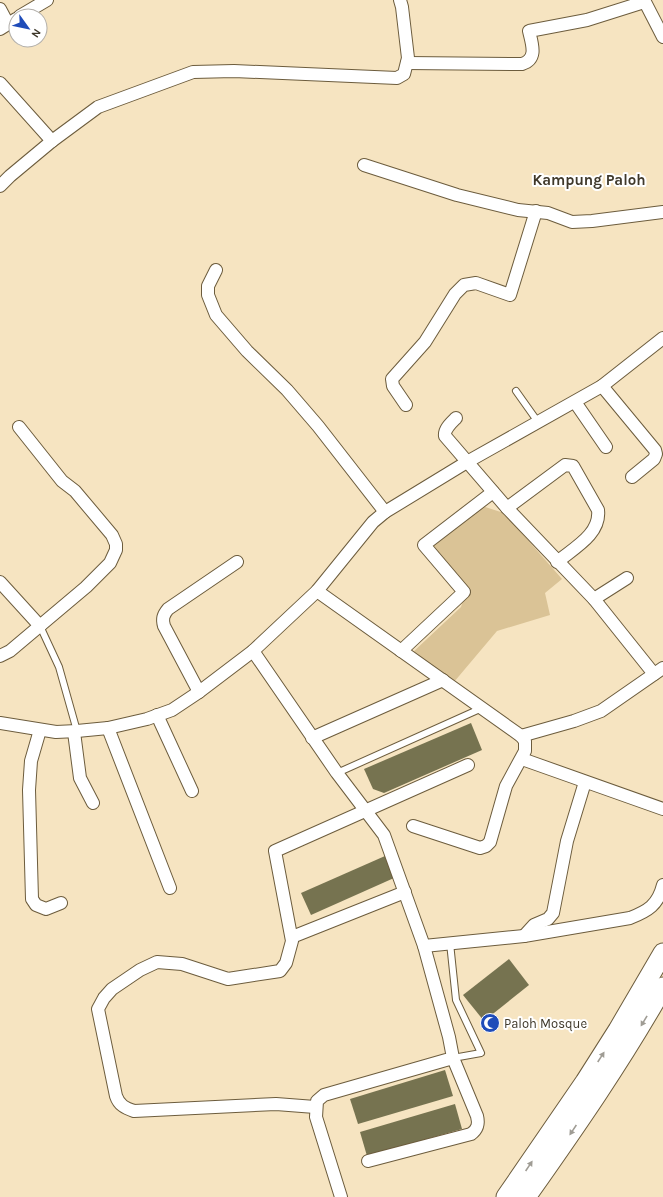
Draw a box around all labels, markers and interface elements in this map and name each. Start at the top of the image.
north arrow [8,8,48,48]
text: N [28,26,44,40]
district label: Kampung Paloh [532,171,646,189]
mosque icon: Paloh Mosque [479,1012,501,1034]
one-way arrow [640,1015,647,1027]
place label: Paloh Mosque [504,1016,587,1032]
one-way arrow [597,1052,605,1062]
one-way arrow [569,1125,577,1135]
one-way arrow [525,1160,533,1171]

